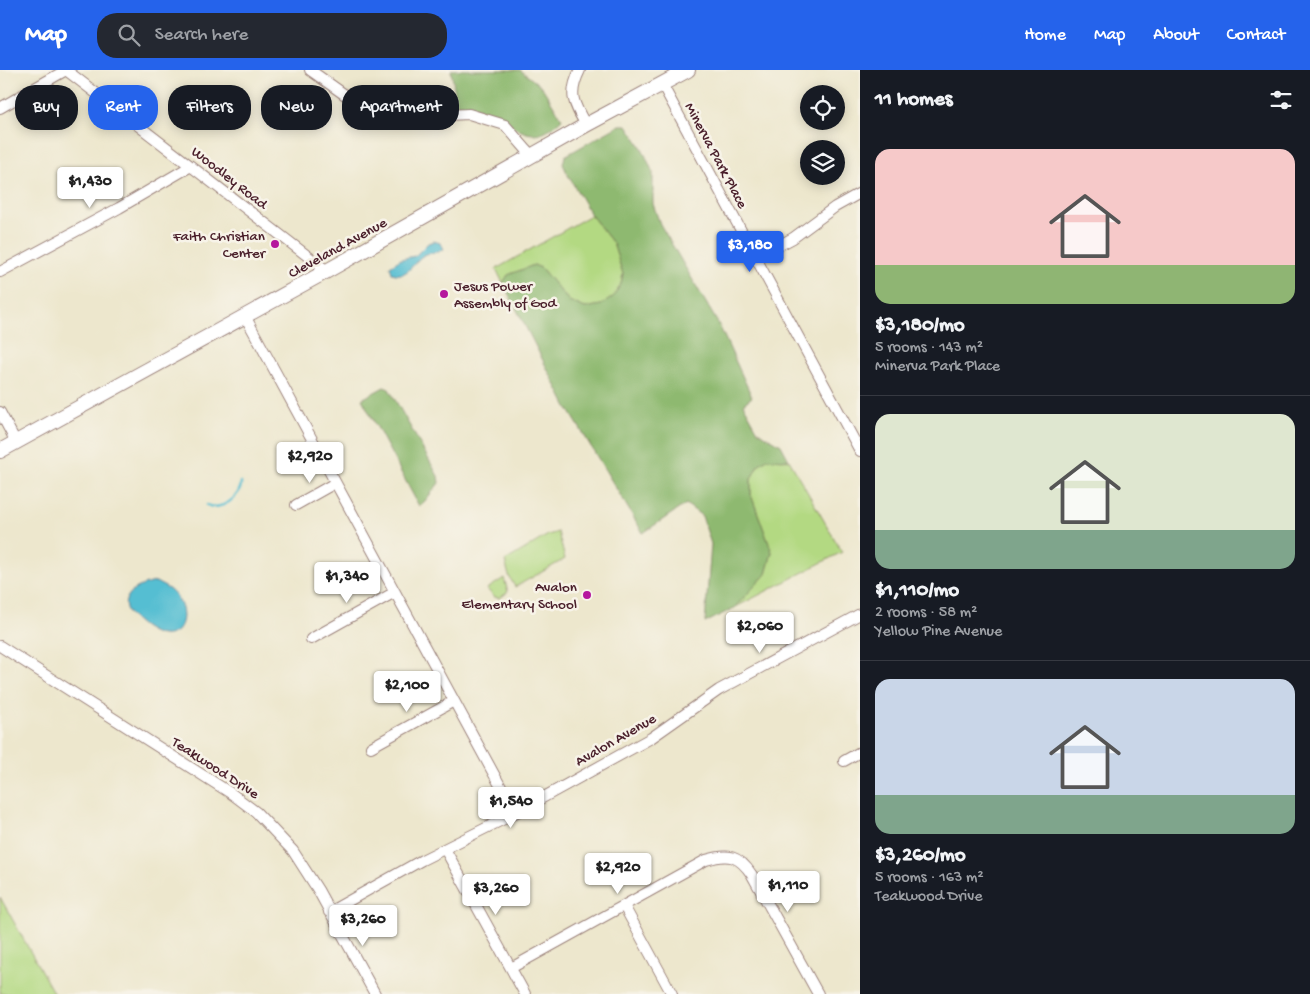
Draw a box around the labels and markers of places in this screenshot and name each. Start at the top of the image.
pin: $1,430 [49,166,131,209]
place label: Faith Christian Center [172,228,267,263]
pin: $3,180 [709,230,791,273]
marker: Faith Christian Center [269,238,281,250]
place label: Jesus Power Assembly of God [454,278,558,313]
marker: Jesus Power Assembly of God [438,288,450,300]
pin: $2,920 [269,442,351,484]
pin: $1,340 [306,562,388,604]
place label: Avalon Elementary School [461,579,577,614]
marker: Avalon Elementary School [581,589,593,601]
pin: $2,060 [719,612,801,654]
pin: $2,100 [366,670,448,713]
pin: $1,540 [470,786,552,829]
pin: $2,920 [577,852,659,895]
pin: $1,110 [747,870,829,913]
pin: $3,260 [455,874,537,916]
pin: $3,260 [322,904,404,947]

